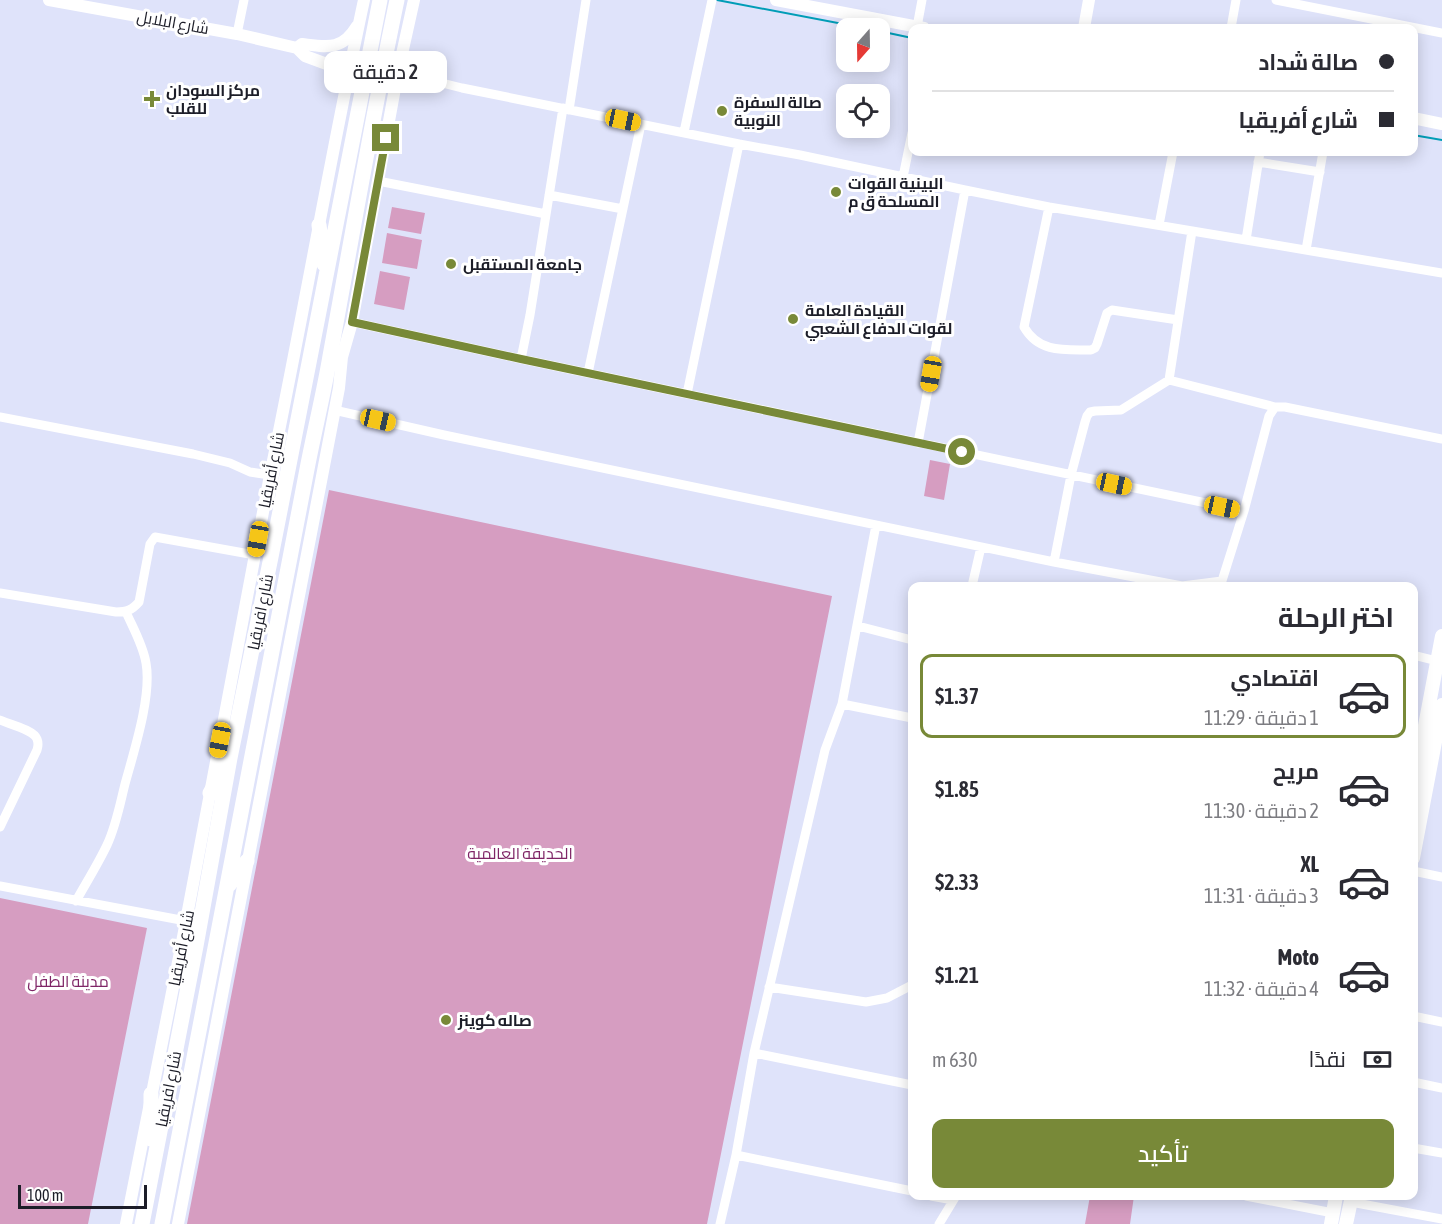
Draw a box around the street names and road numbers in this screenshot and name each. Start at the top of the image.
street label: شارع البلابل [135,7,210,40]
street label: شارع أفريقيا [255,430,290,510]
street label: شارع افريقيا [244,572,279,652]
street label: شارع أفريقيا [165,908,200,988]
street label: شارع افريقيا [152,1049,187,1129]

